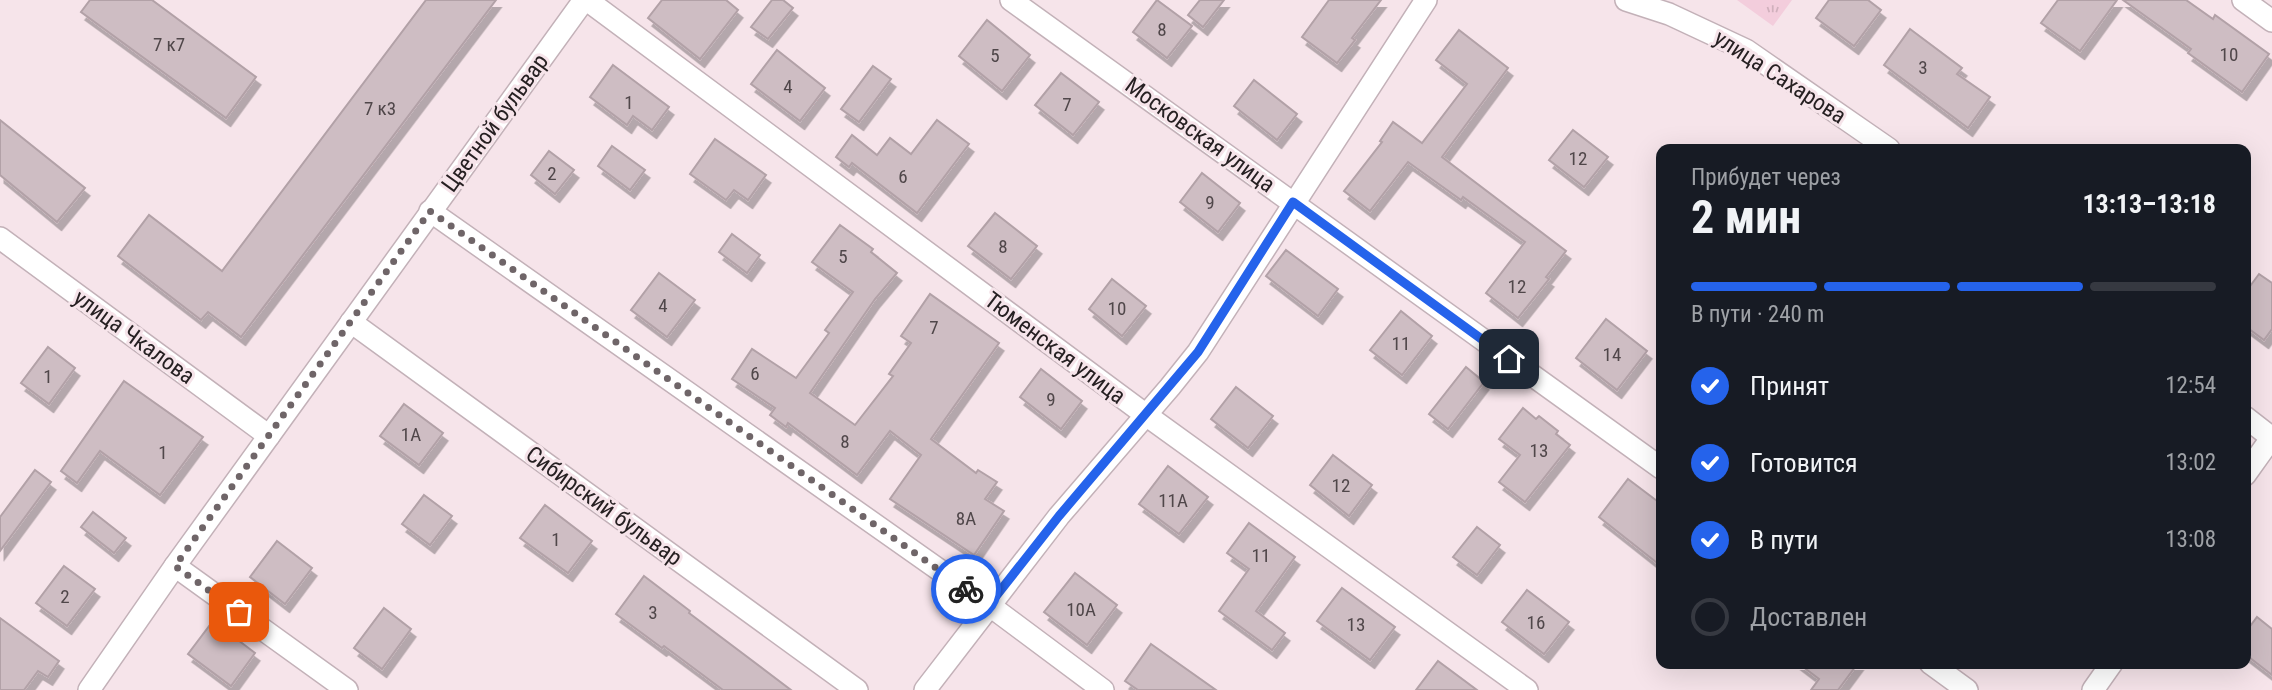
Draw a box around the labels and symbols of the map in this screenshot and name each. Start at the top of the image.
house number: 8 [1157,18,1167,41]
street label: улица Сахарова [1709,24,1851,130]
house number: 7 к7 [153,33,185,56]
house number: 10 [2220,43,2238,66]
house number: 5 [990,44,1000,67]
street label: Цветной бульвар [436,49,554,197]
house number: 3 [1918,56,1928,79]
street label: Московская улица [1120,72,1280,198]
house number: 4 [783,75,793,98]
house number: 1 [624,91,634,114]
house number: 7 [1062,93,1072,116]
house number: 7 к3 [364,97,396,120]
house number: 12 [1569,147,1587,170]
house number: 2 [547,162,557,185]
house number: 6 [898,165,908,188]
house number: 9 [1205,191,1215,214]
house number: 8 [998,235,1008,258]
house number: 5 [838,245,848,268]
house number: 12 [1508,275,1526,298]
street label: улица Чкалова [68,284,200,390]
street label: Тюменская улица [979,286,1131,410]
house number: 4 [658,294,668,317]
house number: 10 [1108,297,1126,320]
house number: 7 [929,316,939,339]
pin [1479,329,1539,389]
house number: 11 [1392,332,1410,355]
house number: 14 [1603,343,1621,366]
house number: 6 [750,362,760,385]
house number: 1 [43,365,53,388]
house number: 9 [1046,388,1056,411]
house number: 1А [401,423,421,446]
house number: 8 [840,430,850,453]
house number: 13 [1530,439,1548,462]
street label: Сибирский бульвар [521,440,687,572]
house number: 1 [158,441,168,464]
house number: 12 [1332,474,1350,497]
house number: 11А [1158,489,1188,512]
house number: 8А [956,507,976,530]
house number: 1 [551,528,561,551]
house number: 11 [1252,544,1270,567]
courier [931,554,1001,624]
pin [209,582,269,642]
house number: 2 [60,585,70,608]
house number: 10А [1066,598,1096,621]
house number: 3 [648,601,658,624]
house number: 16 [1527,611,1545,634]
house number: 13 [1347,613,1365,636]

